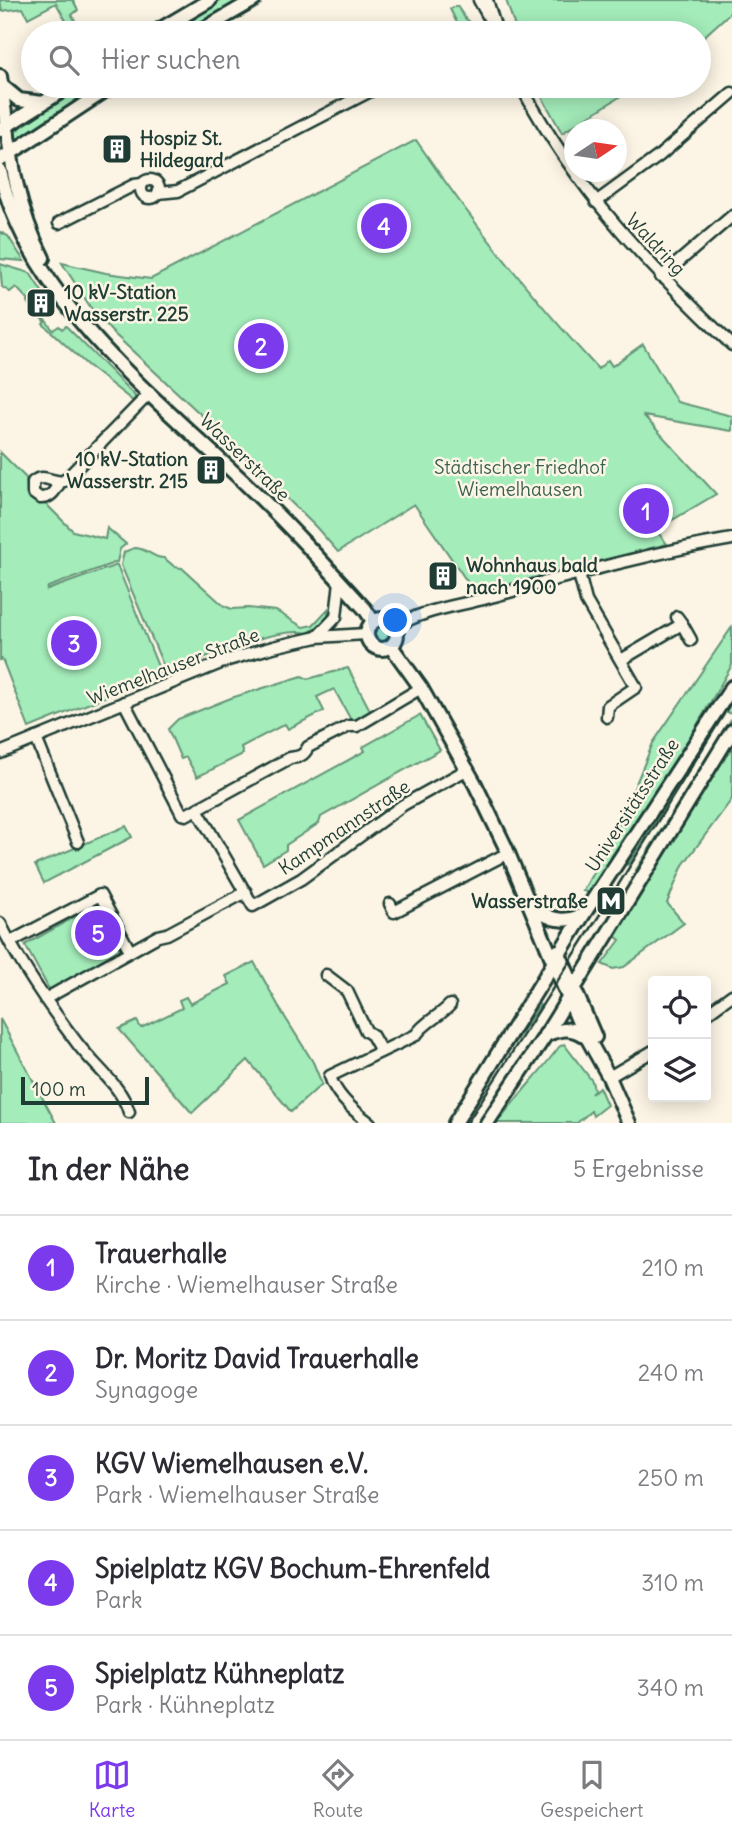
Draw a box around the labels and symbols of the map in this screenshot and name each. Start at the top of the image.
north arrow [564,119,627,182]
place label: Hospiz St. Hildegard [140,126,224,172]
building icon: Hospiz St. Hildegard [100,132,134,166]
pin: 4 [361,200,407,252]
street label: Waldring [621,208,691,280]
place label: 10 kV-Station Wasserstr. 225 [64,280,189,326]
building icon: 10 kV-Station Wasserstr. 225 [24,286,58,320]
pin: 2 [238,320,284,372]
street label: Wasserstraße [195,408,295,506]
place label: 10 kV-Station Wasserstr. 215 [66,447,188,493]
building icon: 10 kV-Station Wasserstr. 215 [194,453,228,487]
park label: Städtischer Friedhof Wiemelhausen [434,455,607,501]
pin: 1 [623,485,669,537]
place label: Wohnhaus bald nach 1900 [466,553,598,599]
building icon: Wohnhaus bald nach 1900 [426,559,460,593]
your location [378,603,412,637]
pin: 3 [51,617,97,669]
street label: Wiemelhauser Straße [84,622,262,710]
street label: Universitätsstraße [580,734,684,876]
street label: Kampmannstraße [274,774,414,880]
metro station icon: Wasserstraße [594,884,628,918]
place label: Wasserstraße [471,889,588,913]
pin: 5 [75,907,121,959]
scale bar [21,1074,149,1106]

